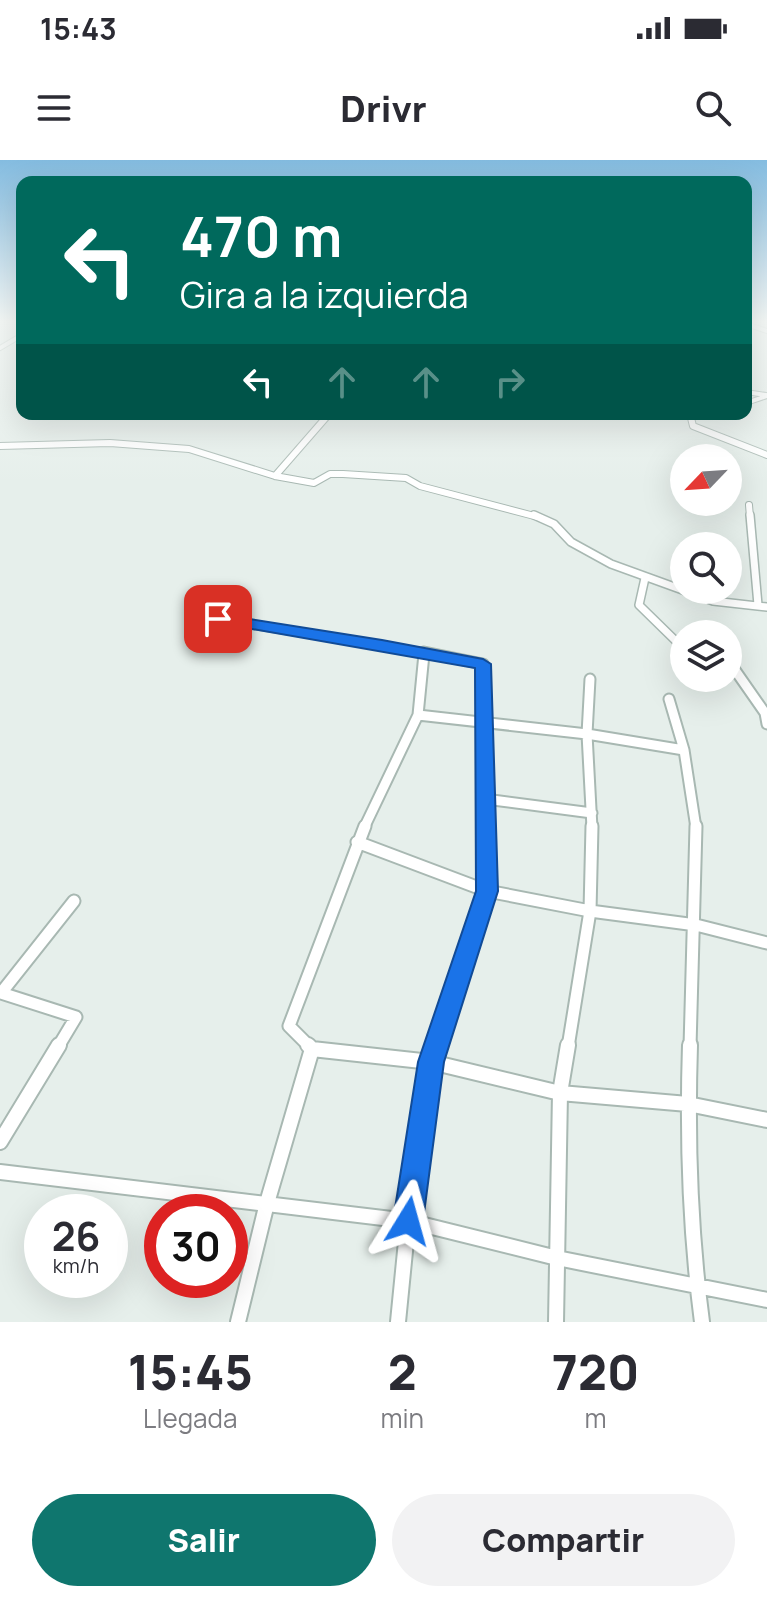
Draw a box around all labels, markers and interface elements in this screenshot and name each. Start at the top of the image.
text: 15:43 [40,8,117,49]
text: Drivr [340,84,427,133]
icon: menu [32,86,76,130]
icon: search [691,86,735,130]
text: 470 m [180,197,342,274]
icon: left [48,208,152,312]
text: Gira a la izquierda [180,270,469,319]
icon: left [236,360,280,404]
icon: ahead [320,360,364,404]
icon: ahead [404,360,448,404]
icon: right [488,360,532,404]
north arrow [670,444,742,516]
map controls [670,444,742,692]
button: search [670,532,742,604]
pin [184,585,252,653]
icon: arrive [196,597,240,641]
button: layers [670,620,742,692]
position arrow [366,1179,450,1263]
speed limit sign: 30 [144,1194,248,1298]
text: 26 [52,1208,100,1263]
text: km/h [53,1252,99,1279]
text: 15:45 [128,1339,253,1404]
text: 2 [388,1339,417,1404]
text: 720 [552,1339,639,1404]
text: Llegada [143,1400,237,1436]
text: min [380,1400,424,1436]
text: m [584,1400,607,1436]
button: Salir [32,1494,376,1586]
button: Compartir [392,1494,735,1586]

